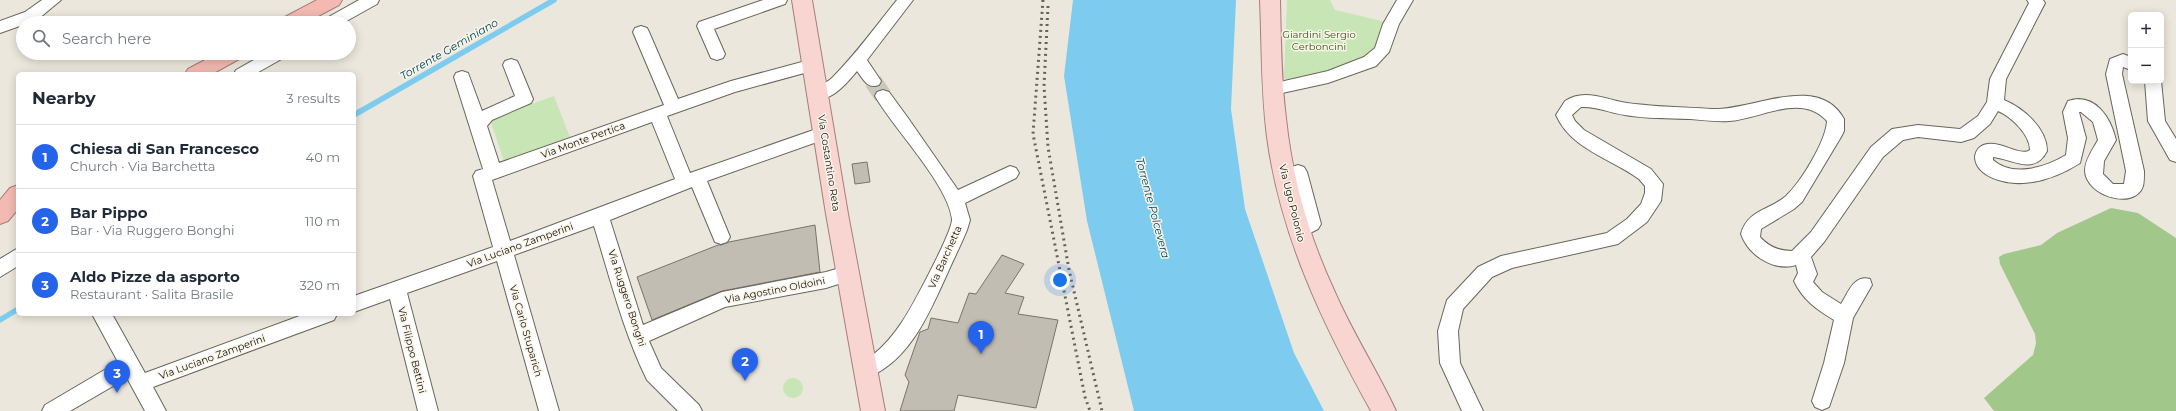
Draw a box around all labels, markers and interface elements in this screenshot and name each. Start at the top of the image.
map controls [2128,12,2164,84]
button: + [2128,12,2164,48]
water label: Torrente Geminiano [397,15,501,83]
search box [16,16,356,60]
icon: search [30,27,52,49]
park label: Giardini Sergio Cerboncini [1282,28,1356,53]
text: Search here [62,29,151,48]
button: − [2128,48,2164,84]
text: Nearby [32,88,96,108]
text: 3 results [286,90,340,106]
street label: Via Costantino Reta [815,114,843,212]
street label: Via Monte Pertica [539,119,627,161]
text: Chiesa di San Francesco [70,139,259,158]
text: 1 [42,149,48,165]
text: 40 m [306,149,340,165]
water label: Torrente Polcevera [1133,156,1173,260]
text: Church · Via Barchetta [70,158,215,174]
street label: Via Ugo Polonio [1276,163,1308,243]
text: Bar Pippo [70,203,147,222]
text: 2 [41,213,49,229]
text: 110 m [305,213,340,229]
street label: Via Luciano Zamperini [465,220,575,270]
text: Bar · Via Ruggero Bonghi [70,222,235,238]
street label: Via Barchetta [925,224,965,290]
street label: Via Ruggero Bonghi [605,248,649,348]
text: Aldo Pizze da asporto [70,267,240,286]
your location [1050,270,1070,290]
street label: Via Agostino Oldoini [724,274,826,306]
text: 3 [41,277,49,293]
text: 320 m [300,277,340,293]
street label: Via Carlo Stuparich [507,284,545,378]
text: Restaurant · Salita Brasile [70,286,234,302]
street label: Via Filippo Bettini [395,305,429,395]
pin: 1 [968,321,994,354]
street label: Via Luciano Zamperini [157,332,267,382]
pin: 2 [732,348,758,381]
pin: 3 [104,360,130,393]

